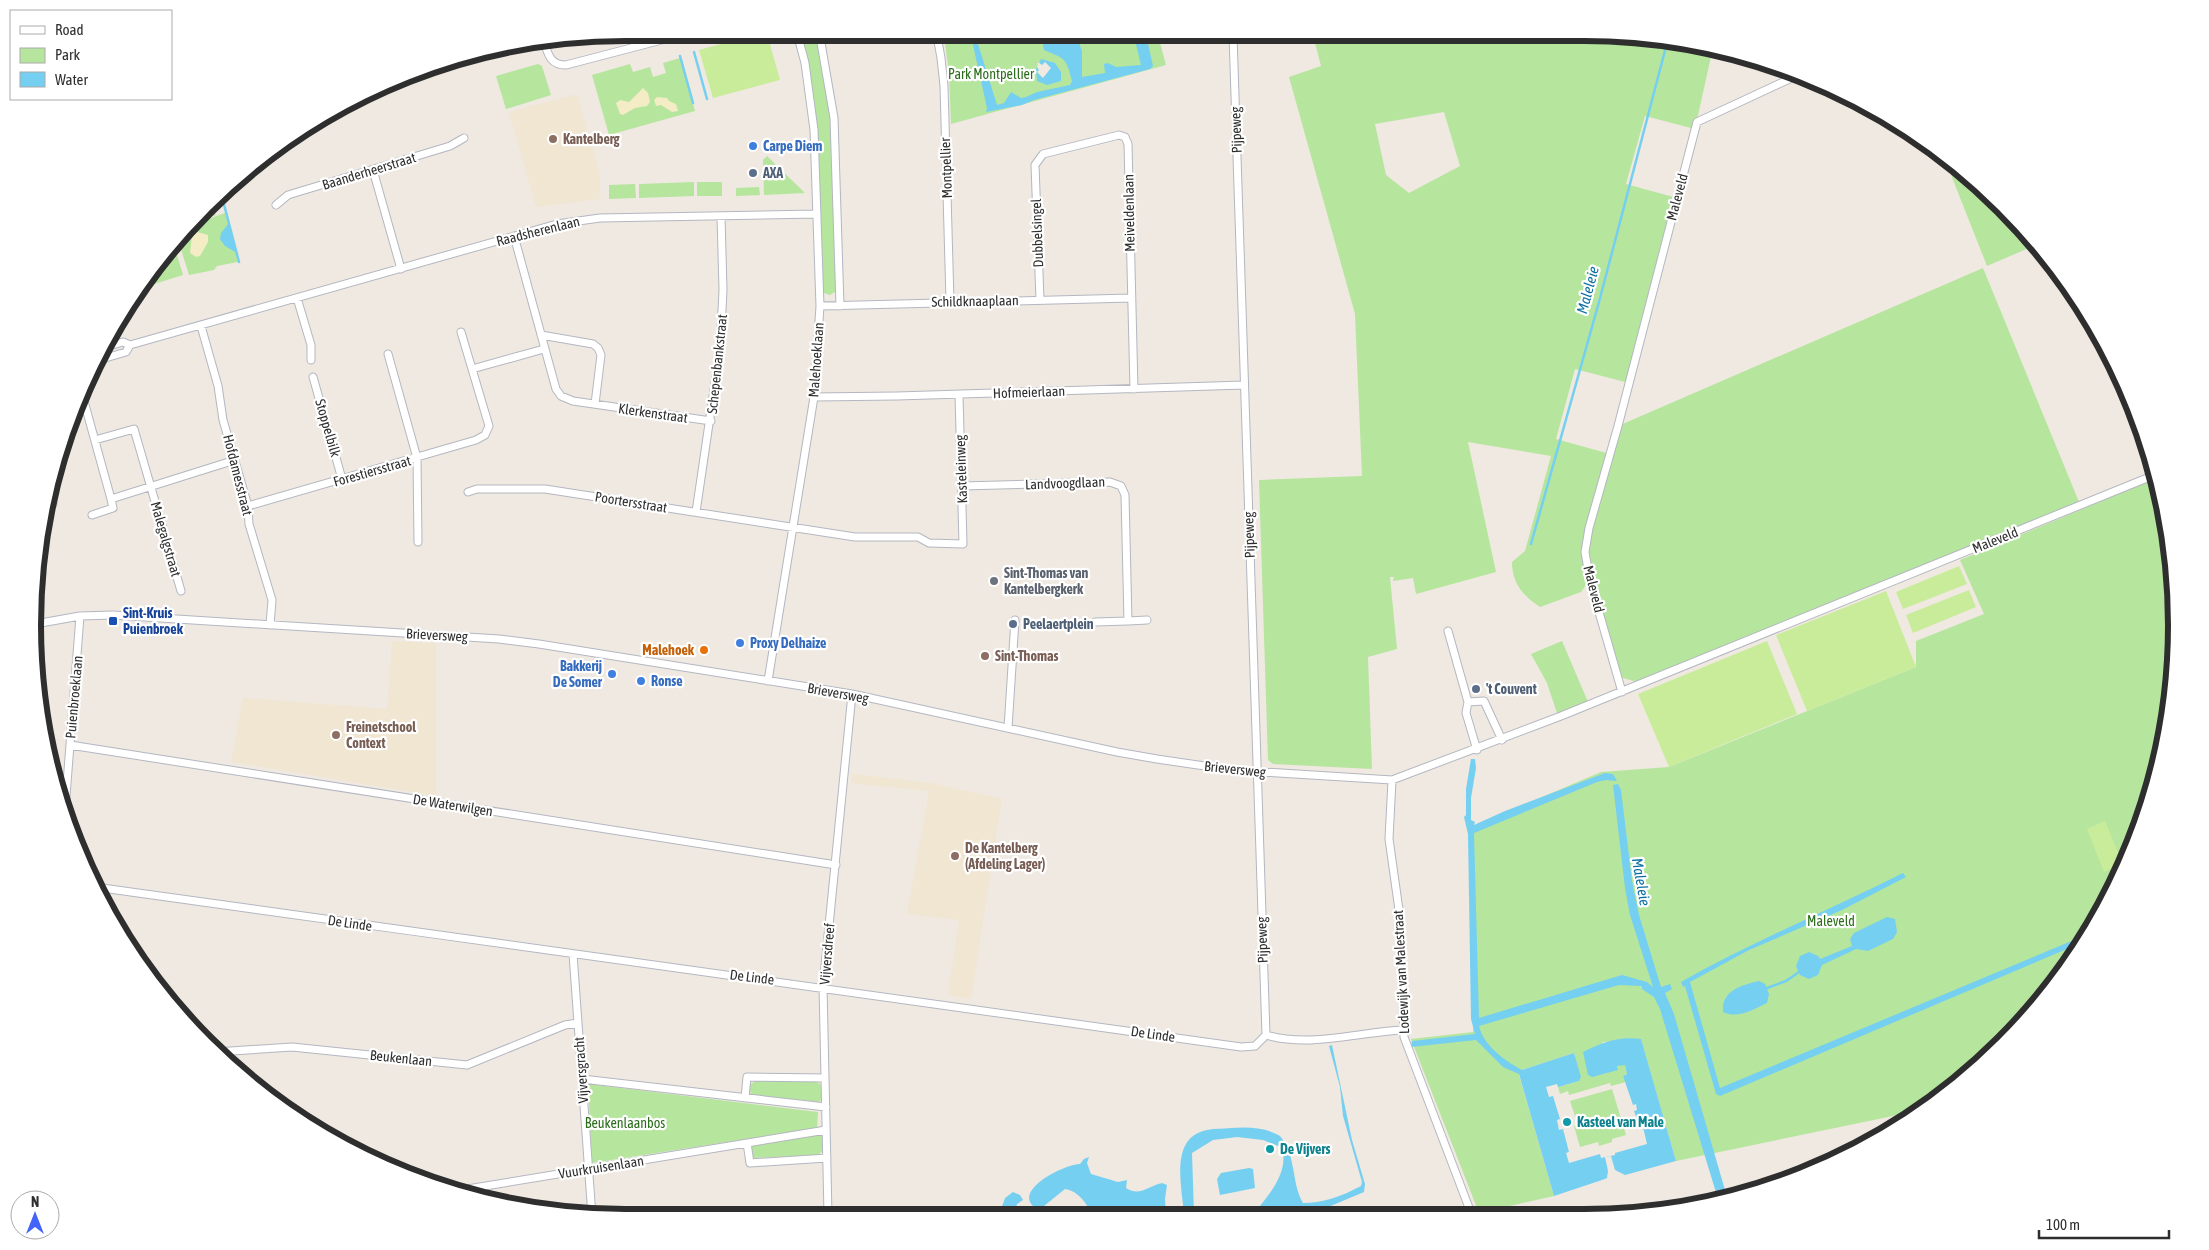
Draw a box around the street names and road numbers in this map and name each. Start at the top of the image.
street label: Pijpeweg [1227,107,1245,153]
street label: Montpellier [937,136,955,199]
street label: Baanderheerstraat [320,149,418,193]
street label: Maleveld [1663,172,1691,222]
street label: Meiveldenlaan [1120,174,1138,252]
street label: Dubbelsingel [1028,198,1046,268]
street label: Raadsherenlaan [495,213,581,249]
street label: Schildknaaplaan [931,292,1019,310]
street label: Schepenbankstraat [704,313,730,415]
street label: Malehoeklaan [805,322,827,398]
street label: Hofmeierlaan [993,383,1065,401]
street label: Stoppelbilk [312,397,344,459]
street label: Klerkenstraat [617,400,689,426]
street label: Hofdamesstraat [220,433,256,517]
street label: Kasteleinweg [952,434,970,504]
street label: Forestiersstraat [331,452,413,490]
street label: Landvoogdlaan [1025,474,1105,492]
street label: Poortersstraat [594,488,668,516]
street label: Malegalgstraat [148,500,184,578]
street label: Pijpeweg [1240,512,1258,558]
street label: Maleveld [1970,524,2020,556]
street label: Maleveld [1580,564,1608,614]
street label: Brieversweg [406,625,468,645]
street label: Puienbroeklaan [62,655,86,739]
street label: Brieversweg [806,680,870,706]
street label: Brieversweg [1203,758,1267,780]
street label: De Waterwilgen [412,791,494,819]
street label: Lodewijk van Malestraat [1390,910,1412,1034]
street label: De Linde [327,912,373,934]
street label: Pijpeweg [1253,917,1271,963]
street label: Vijversdreef [816,922,838,985]
street label: De Linde [729,966,775,988]
street label: De Linde [1130,1023,1176,1045]
street label: Vijversgracht [571,1036,591,1104]
street label: Beukenlaan [369,1047,433,1069]
street label: Vuurkruisenlaan [557,1152,645,1182]

